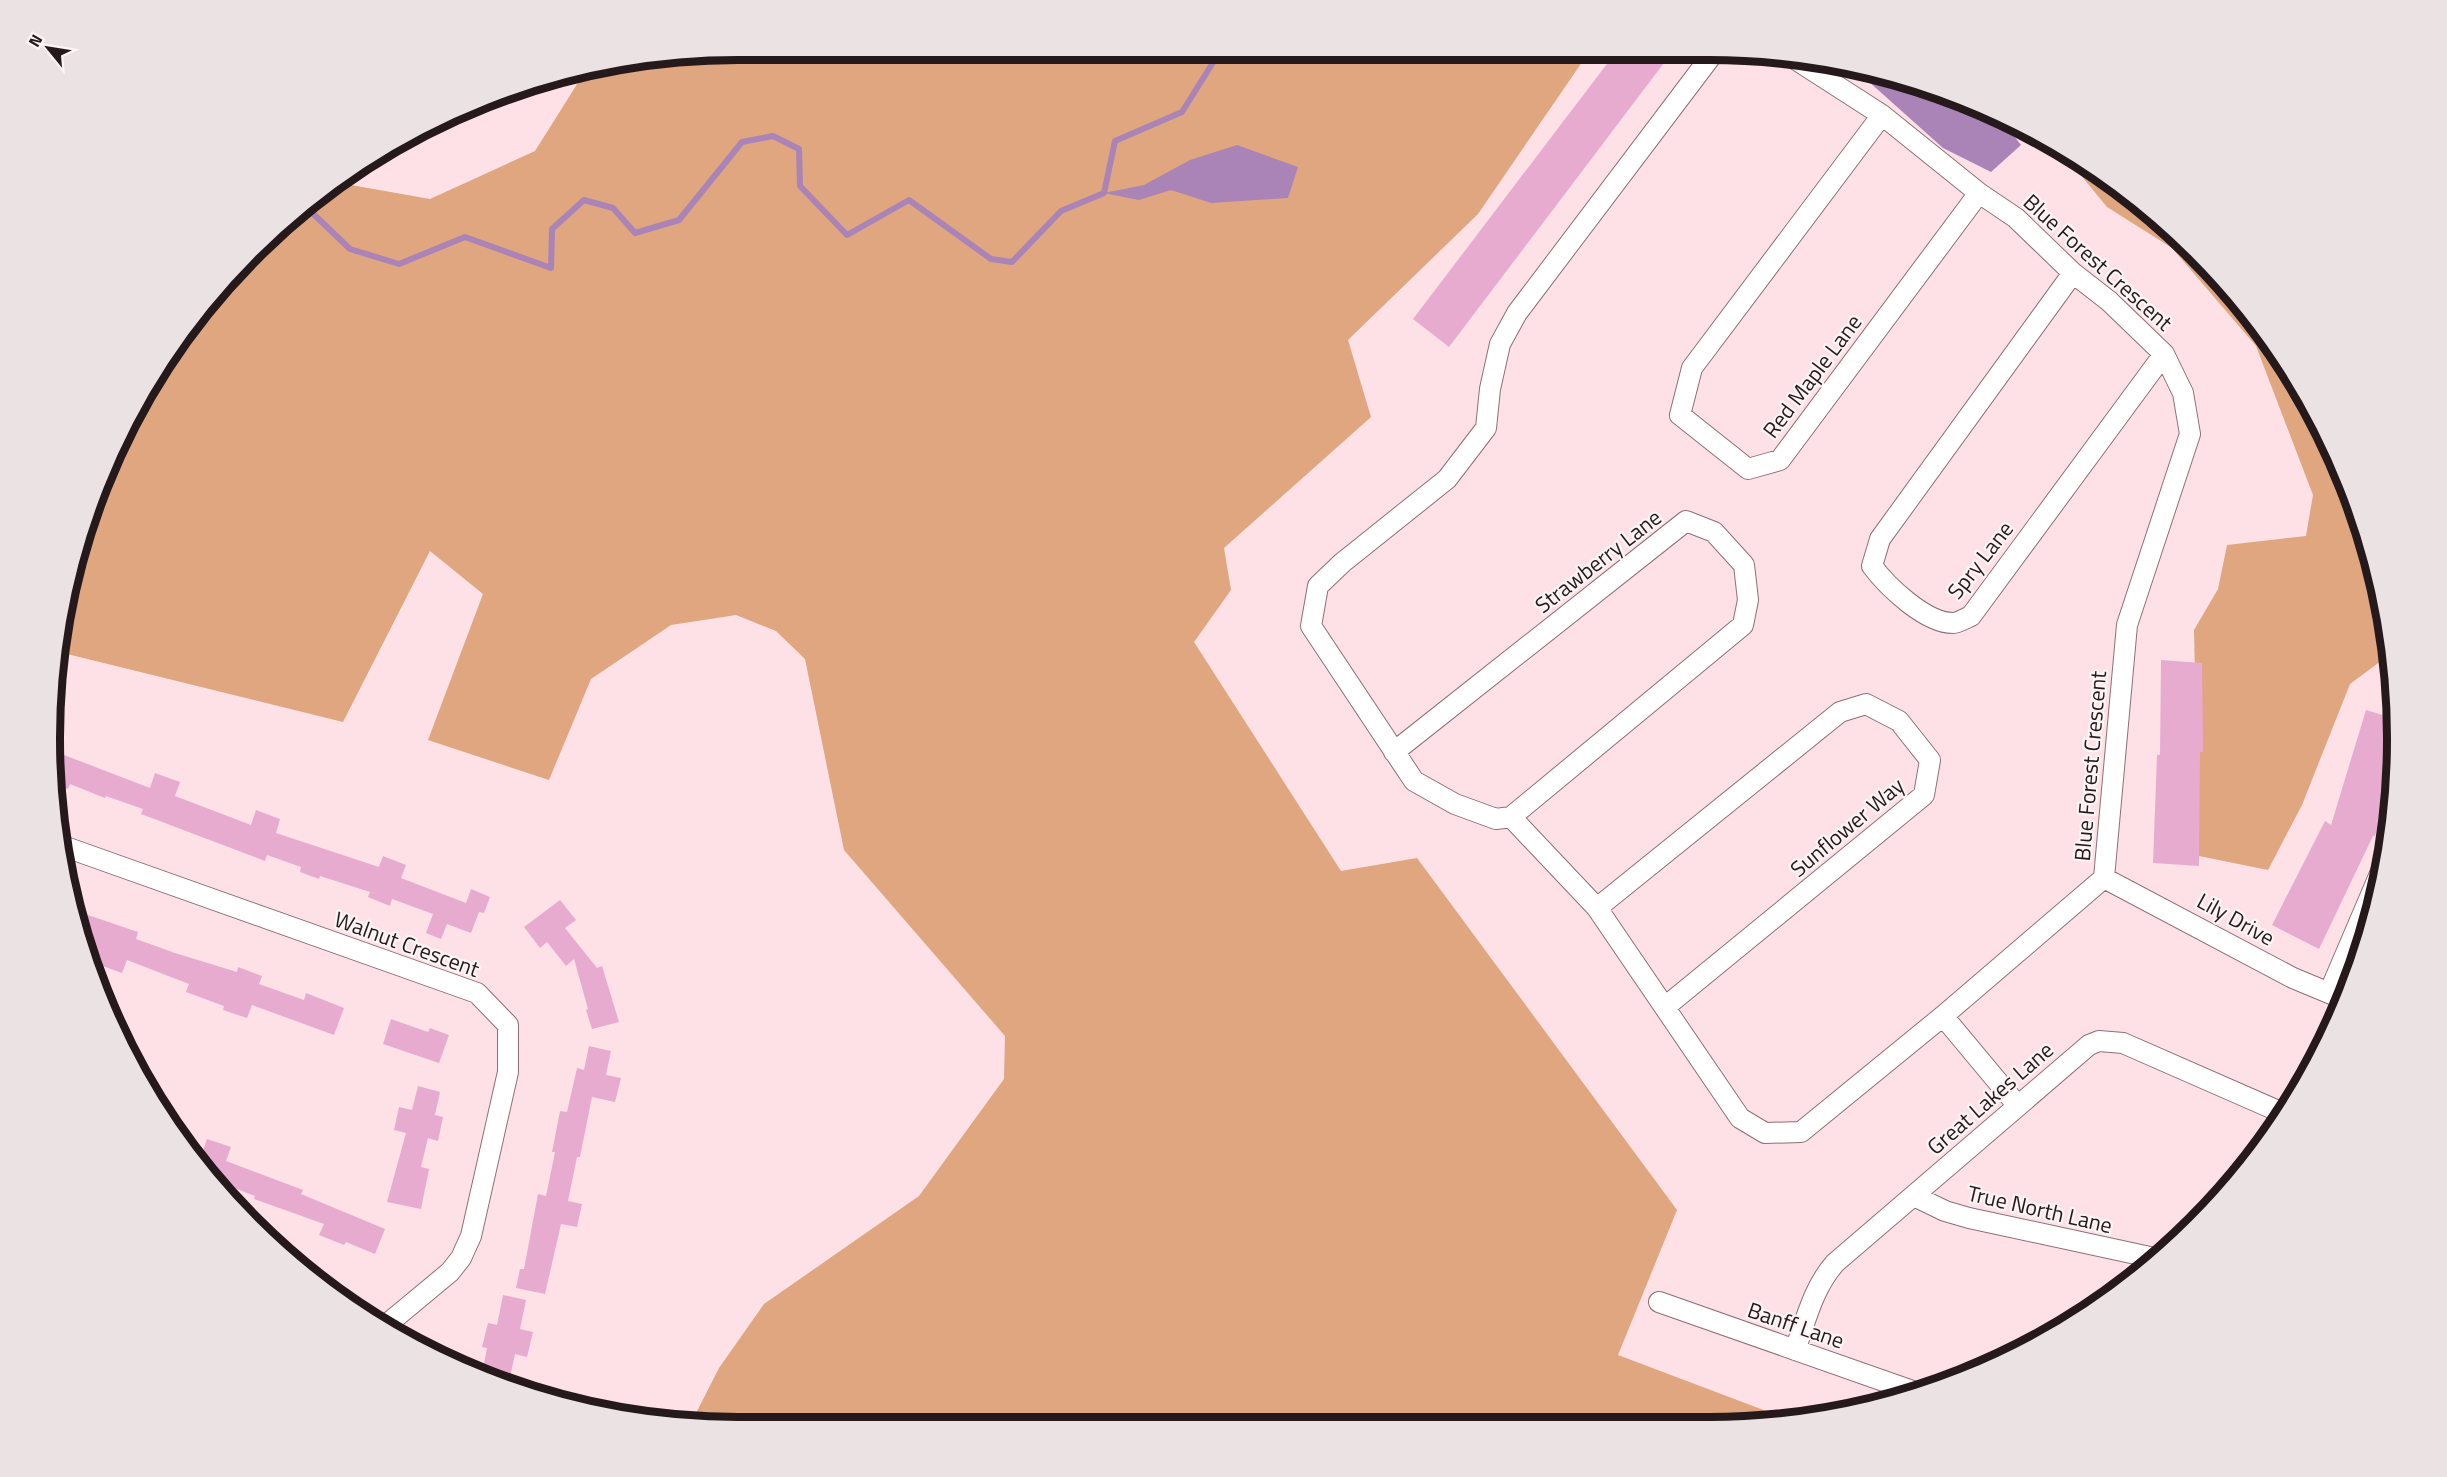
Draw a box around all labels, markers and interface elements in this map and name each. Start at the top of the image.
north arrow [18,18,78,78]
text: N [22,30,48,51]
street label: Blue Forest Crescent [2016,185,2181,339]
street label: Red Maple Lane [1754,307,1870,445]
street label: Strawberry Lane [1527,501,1669,621]
street label: Spry Lane [1939,514,2021,606]
street label: Blue Forest Crescent [2065,669,2115,863]
street label: Sunflower Way [1782,769,1912,885]
street label: Lily Drive [2191,884,2281,954]
street label: Walnut Crescent [330,902,484,986]
street label: Great Lakes Lane [1919,1033,2061,1163]
street label: True North Lane [1964,1176,2116,1242]
street label: Banff Lane [1743,1293,1849,1357]

